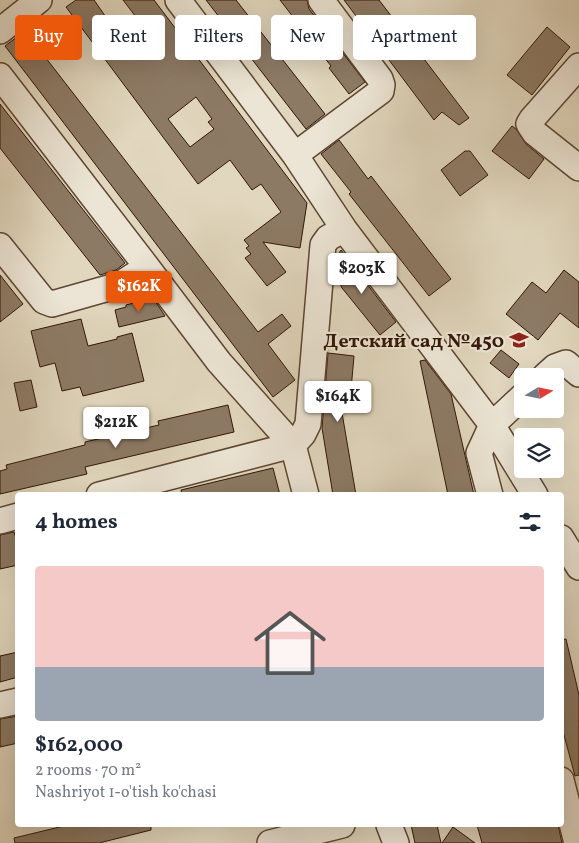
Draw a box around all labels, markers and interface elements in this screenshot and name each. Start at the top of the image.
chip: Buy [15,15,82,60]
chip: Rent [92,15,165,60]
chip: Filters [175,15,261,60]
chip: New [271,15,343,60]
chip: Apartment [353,15,476,60]
pin: $203K [327,252,397,295]
text: $203K [339,258,385,280]
pin: $162K [104,270,174,313]
text: $162K [117,276,161,298]
place label: Детский сад №450 [323,328,504,356]
school or university icon: Детский сад №450 [508,329,530,351]
north arrow [514,368,564,418]
map controls [514,368,564,478]
pin: $164K [303,380,373,423]
text: $164K [315,386,361,408]
pin: $212K [81,406,151,449]
text: $212K [94,412,138,434]
button: layers [514,428,564,478]
text: 4 homes [35,508,118,537]
icon: filters [516,508,544,536]
icon: home [245,598,335,688]
text: $162,000 [35,731,123,760]
text: 2 rooms · 70 m² [35,760,141,782]
text: Nashriyot 1-o'tish ko'chasi [35,782,217,804]

